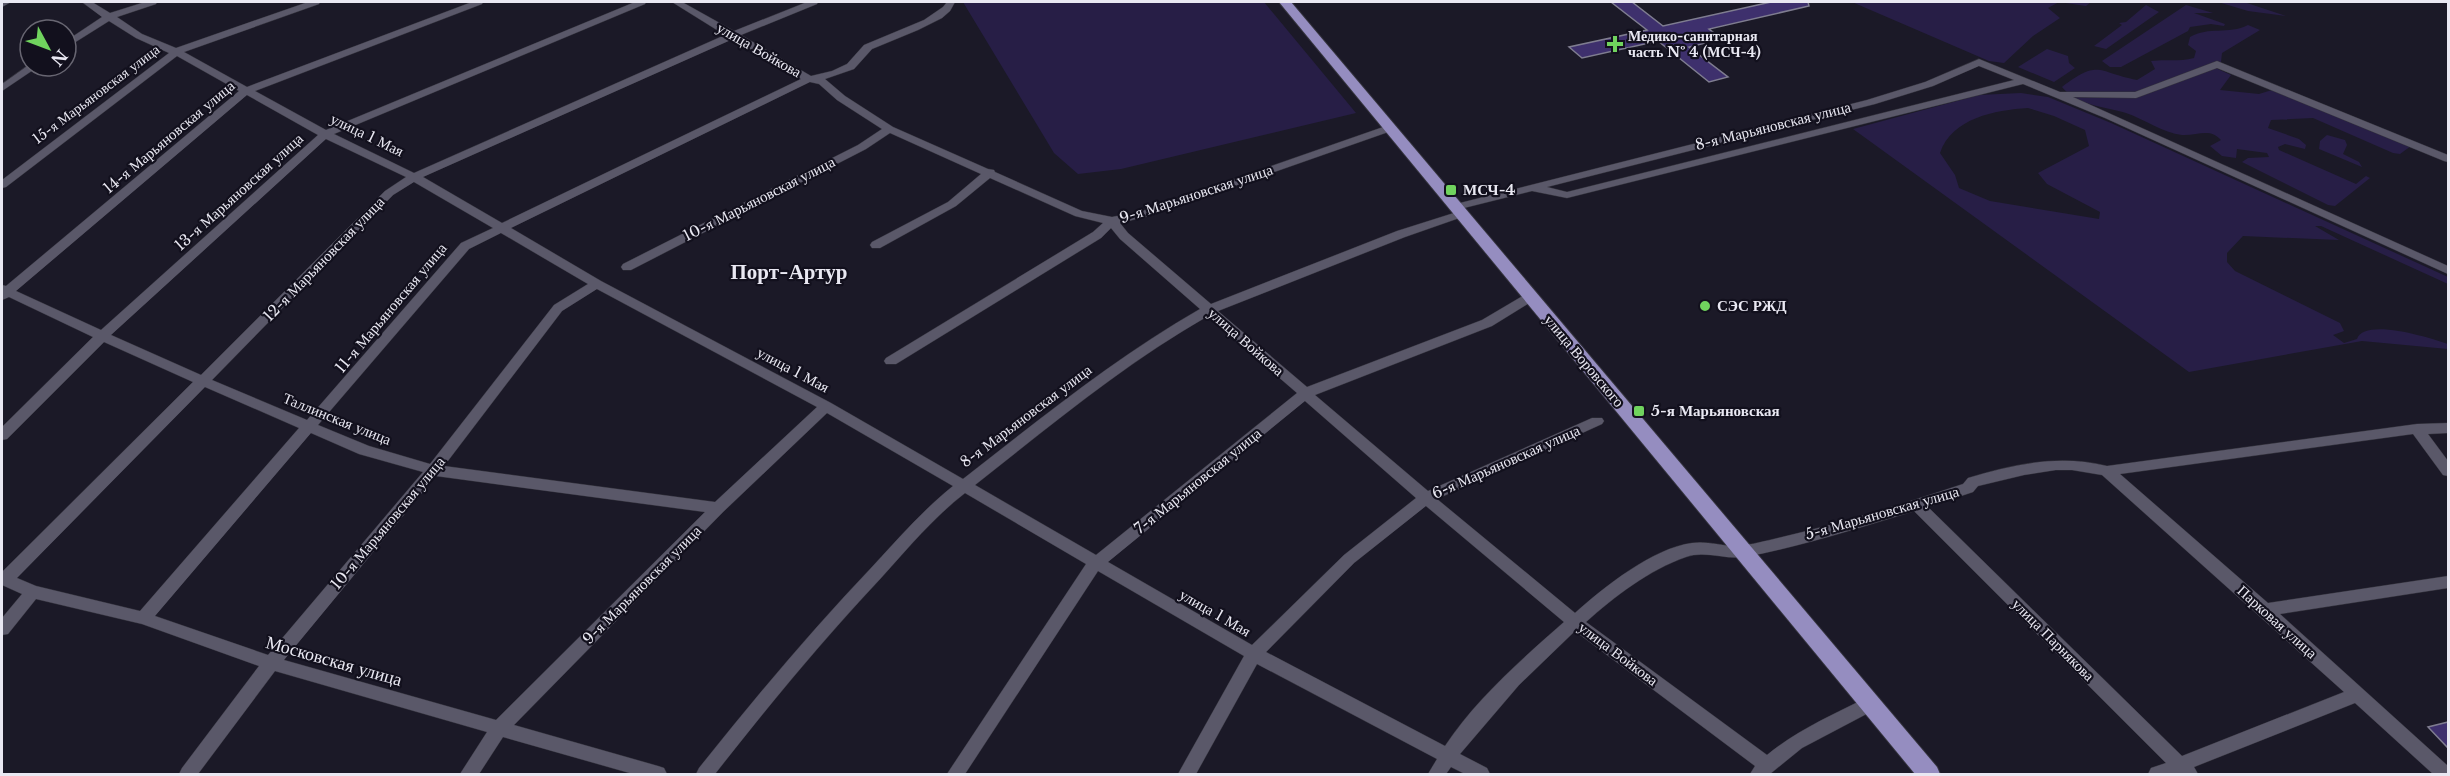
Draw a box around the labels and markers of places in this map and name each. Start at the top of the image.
place label: Медико-санитарная часть № 4 (МСЧ-4) [1628,27,1761,61]
marker: Медико-санитарная часть № 4 (МСЧ-4) [1606,35,1624,53]
place label: МСЧ-4 [1463,180,1515,199]
marker: МСЧ-4 [1444,183,1458,197]
place label: СЭС РЖД [1717,296,1787,315]
marker: СЭС РЖД [1698,299,1712,313]
place label: 5-я Марьяновская [1651,401,1780,420]
marker: 5-я Марьяновская [1632,404,1646,418]

